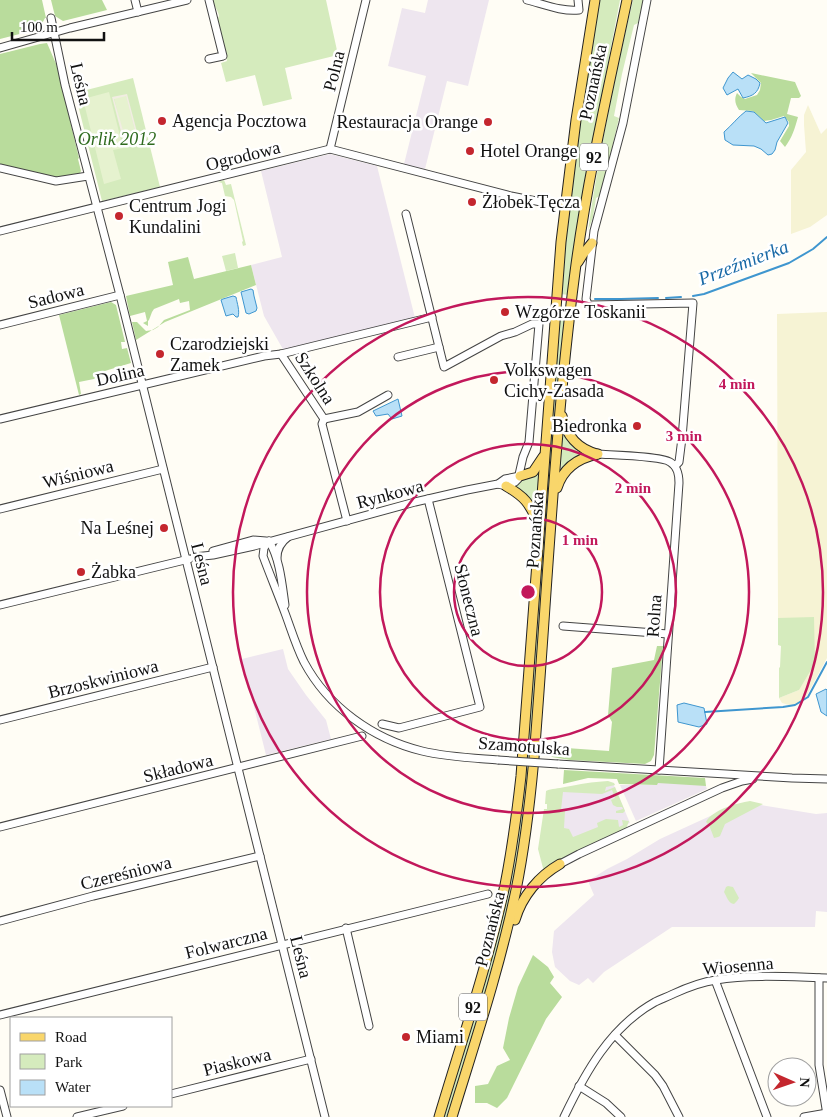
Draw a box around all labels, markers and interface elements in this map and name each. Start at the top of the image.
scale bar [12,10,105,42]
text: 100 m [20,19,58,35]
street label: Poznańska [575,42,611,122]
street label: Polna [319,49,349,93]
street label: Leśna [66,61,96,107]
place label: Agencja Pocztowa [172,111,306,131]
place label: Restauracja Orange [337,112,478,132]
marker: Agencja Pocztowa [156,115,168,127]
marker: Restauracja Orange [482,116,494,128]
park label: Orlik 2012 [78,129,156,149]
street label: Ogrodowa [204,137,282,175]
place label: Hotel Orange [480,141,577,161]
road number: 92 [580,144,608,170]
marker: Hotel Orange [464,145,476,157]
place label: Żłobek Tęcza [482,192,580,212]
place label: Centrum Jogi Kundalini [129,196,227,237]
marker: Żłobek Tęcza [466,196,478,208]
marker: Centrum Jogi Kundalini [113,210,125,222]
water label: Przeźmierka [694,236,791,290]
street label: Sadowa [26,279,86,313]
place label: Wzgórze Toskanii [515,302,646,322]
marker: Wzgórze Toskanii [499,306,511,318]
place label: Czarodziejski Zamek [170,334,269,375]
marker: Czarodziejski Zamek [154,348,166,360]
street label: Szkolna [291,348,339,408]
street label: Dolina [94,360,146,390]
place label: Volkswagen Cichy-Zasada [504,360,604,401]
marker: Volkswagen Cichy-Zasada [488,374,500,386]
text: 4 min [719,376,756,392]
place label: Biedronka [552,416,627,436]
marker: Biedronka [631,420,643,432]
text: 3 min [666,428,703,444]
street label: Wiśniowa [41,456,115,492]
street label: Rynkowa [354,476,426,512]
text: 2 min [615,480,652,496]
street label: Poznańska [522,491,548,569]
place label: Na Leśnej [81,518,154,538]
marker: Na Leśnej [158,522,170,534]
text: 1 min [562,532,599,548]
street label: Leśna [187,541,217,587]
place label: Żabka [91,562,136,582]
street label: Słoneczna [450,562,488,638]
marker: Żabka [75,566,87,578]
centre of rings [519,583,537,601]
street label: Rolna [643,594,665,638]
street label: Brzoskwiniowa [46,656,160,702]
street label: Szamotulska [477,733,571,759]
street label: Składowa [141,750,215,786]
street label: Czereśniowa [78,852,174,894]
street label: Poznańska [471,889,509,969]
street label: Folwarczna [183,923,269,963]
street label: Leśna [286,934,316,980]
street label: Wiosenna [702,953,774,979]
road number: 92 [459,994,487,1020]
legend [10,1017,172,1107]
place label: Miami [416,1027,464,1047]
text: Road [55,1029,87,1045]
marker: Miami [400,1031,412,1043]
street label: Piaskowa [201,1044,273,1080]
text: Park [55,1054,83,1070]
north arrow [767,1057,817,1107]
text: N [797,1077,812,1088]
text: Water [55,1079,90,1095]

